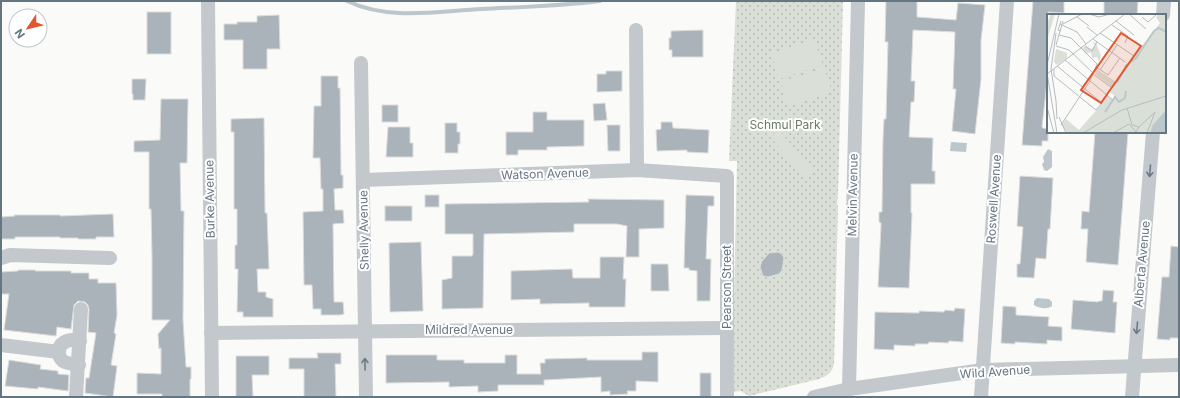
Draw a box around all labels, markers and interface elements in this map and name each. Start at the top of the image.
north arrow [8,8,48,48]
inset map [1047,14,1166,133]
text: N [12,26,28,41]
park label: Schmul Park [749,117,821,132]
street label: Melvin Avenue [844,153,861,237]
street label: Roswell Avenue [983,154,1004,244]
street label: Burke Avenue [201,160,218,238]
street label: Watson Avenue [501,164,589,183]
one-way arrow [1146,164,1154,177]
street label: Shelly Avenue [355,190,372,270]
street label: Alberta Avenue [1130,220,1153,308]
street label: Pearson Street [719,245,734,329]
one-way arrow [1134,321,1141,334]
street label: Mildred Avenue [425,322,513,337]
one-way arrow [361,358,369,371]
street label: Wild Avenue [959,362,1031,381]

